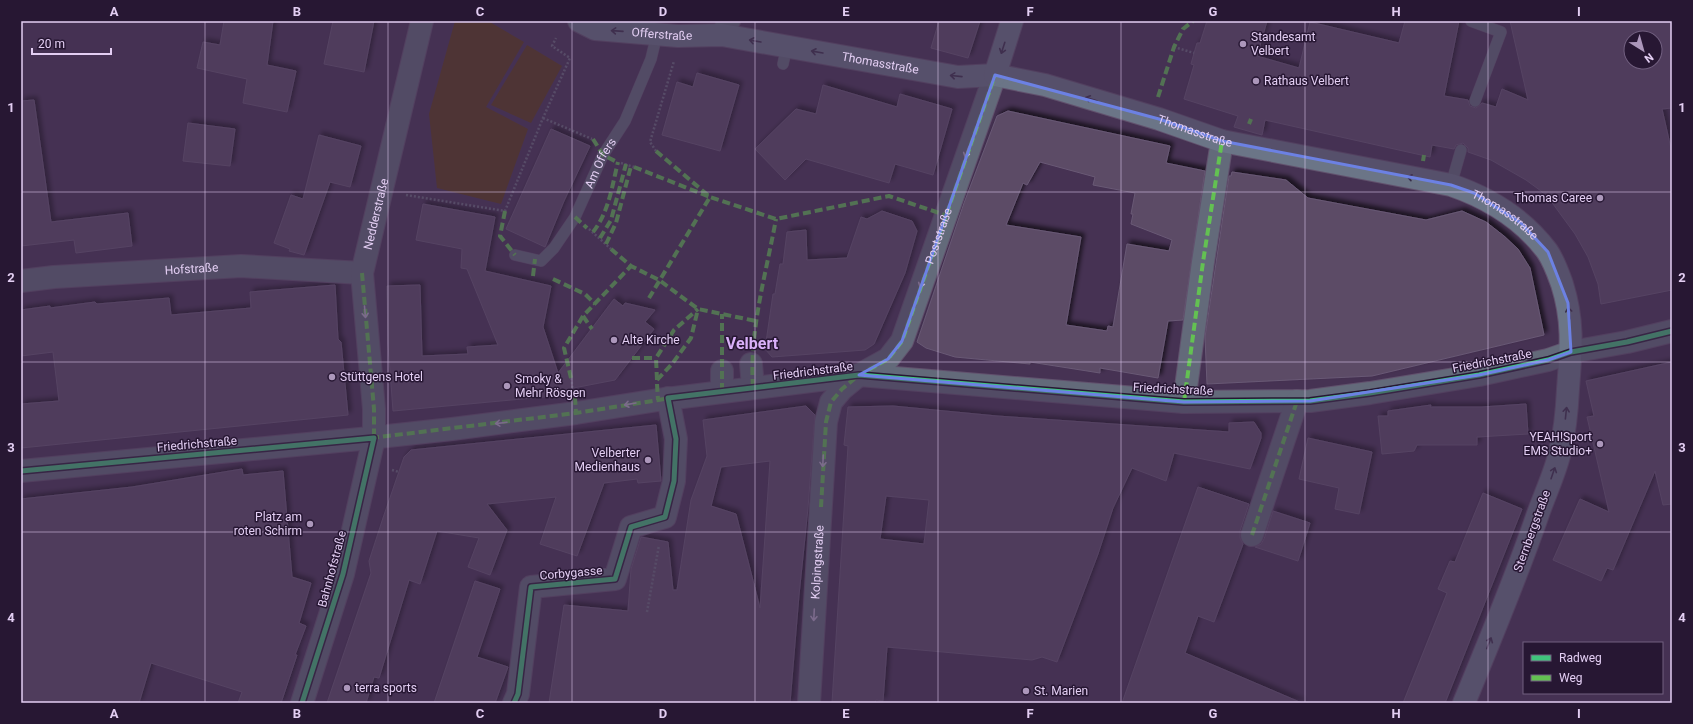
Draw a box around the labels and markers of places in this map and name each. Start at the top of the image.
place label: Standesamt Velbert [1251,30,1316,58]
marker: Standesamt Velbert [1238,39,1248,49]
place label: Rathaus Velbert [1264,74,1349,88]
marker: Rathaus Velbert [1251,76,1261,86]
place label: Thomas Caree [1514,191,1592,205]
marker: Thomas Caree [1595,193,1605,203]
place label: Alte Kirche [622,333,680,347]
marker: Alte Kirche [609,335,619,345]
place label: Stüttgens Hotel [340,370,423,384]
marker: Stüttgens Hotel [327,372,337,382]
place label: Smoky & Mehr Rösgen [515,372,586,400]
marker: Smoky & Mehr Rösgen [502,381,512,391]
place label: YEAH!Sport EMS Studio+ [1524,430,1592,458]
marker: YEAH!Sport EMS Studio+ [1595,439,1605,449]
place label: Velberter Medienhaus [575,446,640,474]
marker: Velberter Medienhaus [643,455,653,465]
place label: Platz am roten Schirm [234,510,302,538]
marker: Platz am roten Schirm [305,519,315,529]
place label: terra sports [355,681,417,695]
marker: terra sports [342,683,352,693]
place label: St. Marien [1034,684,1088,698]
marker: St. Marien [1021,686,1031,696]

